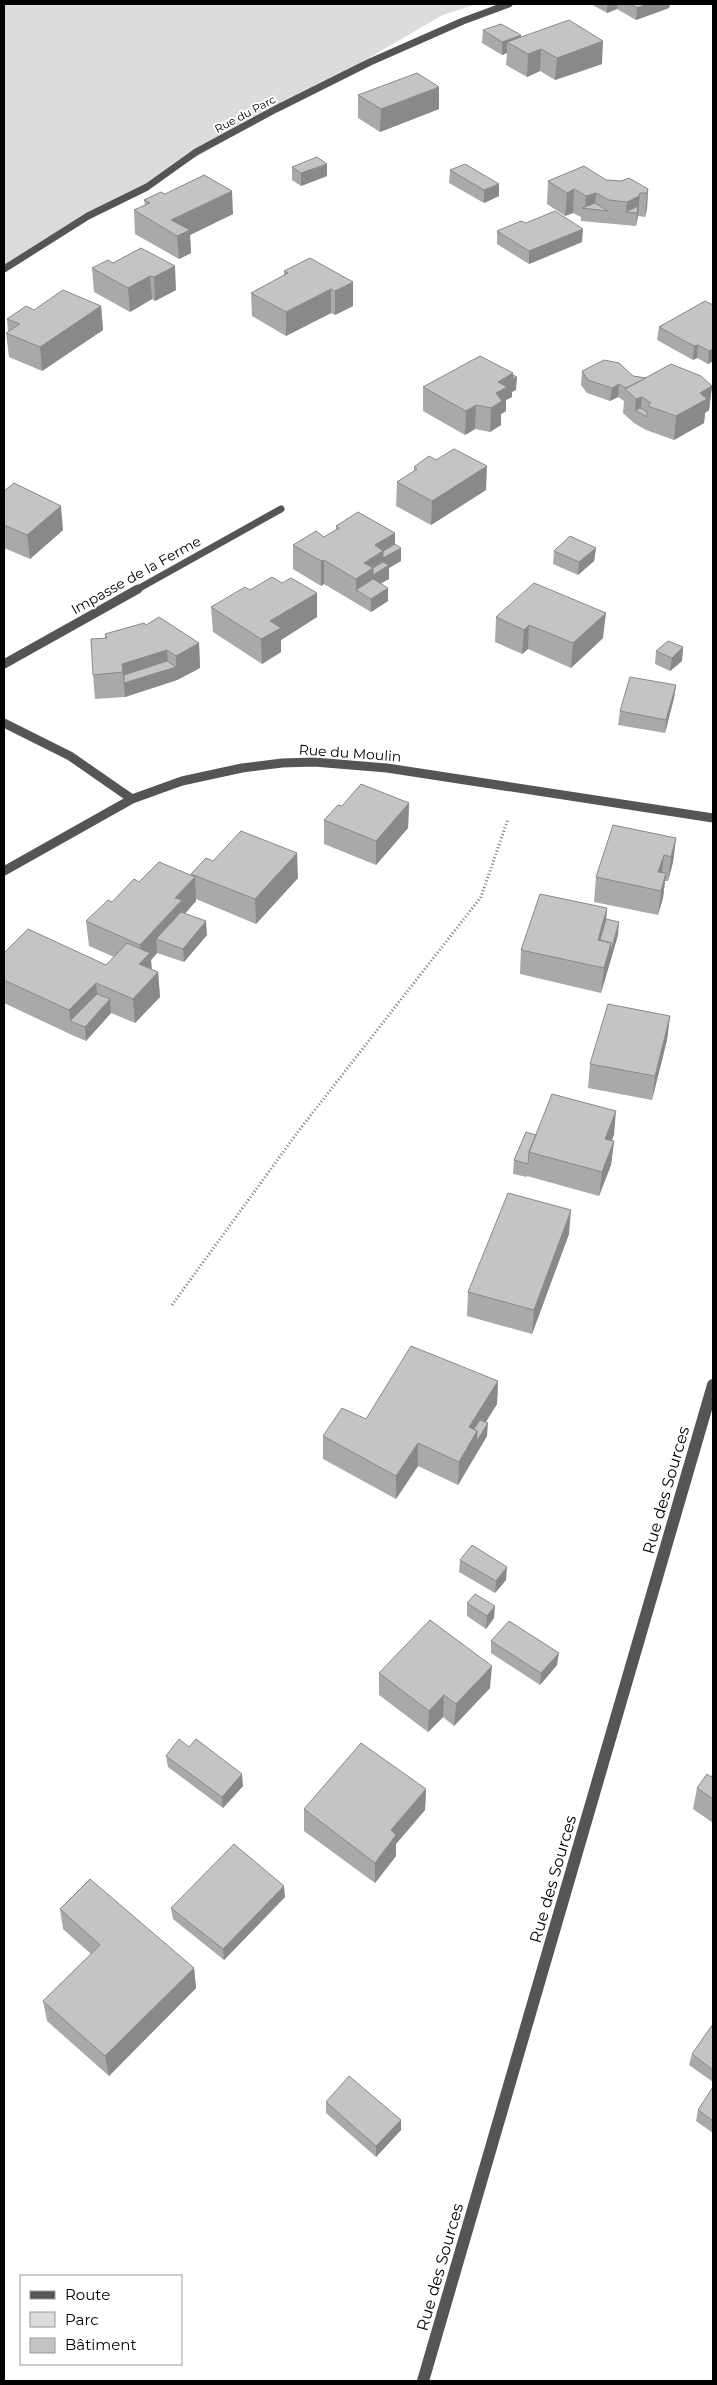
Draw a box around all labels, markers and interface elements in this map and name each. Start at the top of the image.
street label: Rue du Parc [212,92,278,136]
street label: Impasse de la Ferme [68,532,204,618]
street label: Rue du Moulin [298,740,402,766]
street label: Rue des Sources [639,1424,693,1556]
street label: Rue des Sources [526,1813,580,1945]
street label: Rue des Sources [413,2201,467,2333]
legend [20,2275,182,2365]
text: Route [65,2285,110,2304]
text: Parc [65,2310,99,2329]
text: Bâtiment [65,2335,137,2354]

